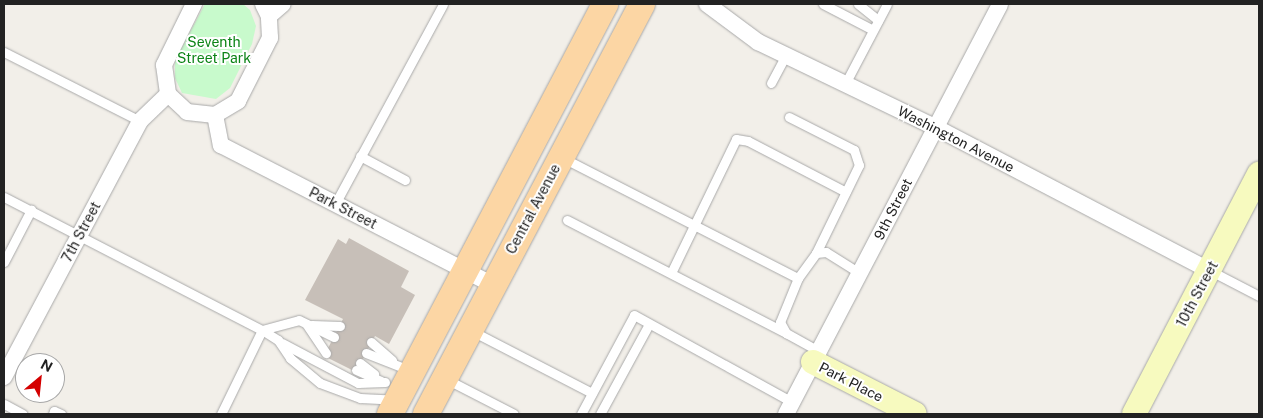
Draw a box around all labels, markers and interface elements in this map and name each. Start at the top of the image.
park label: Seventh Street Park [177,34,251,66]
street label: Washington Avenue [895,102,1017,176]
street label: Central Avenue [502,161,564,257]
street label: 9th Street [870,176,916,242]
street label: Park Street [306,184,380,232]
street label: 7th Street [58,199,104,265]
street label: 10th Street [1173,258,1221,330]
north arrow [15,353,65,403]
text: N [38,356,55,375]
street label: Park Place [816,359,886,405]

